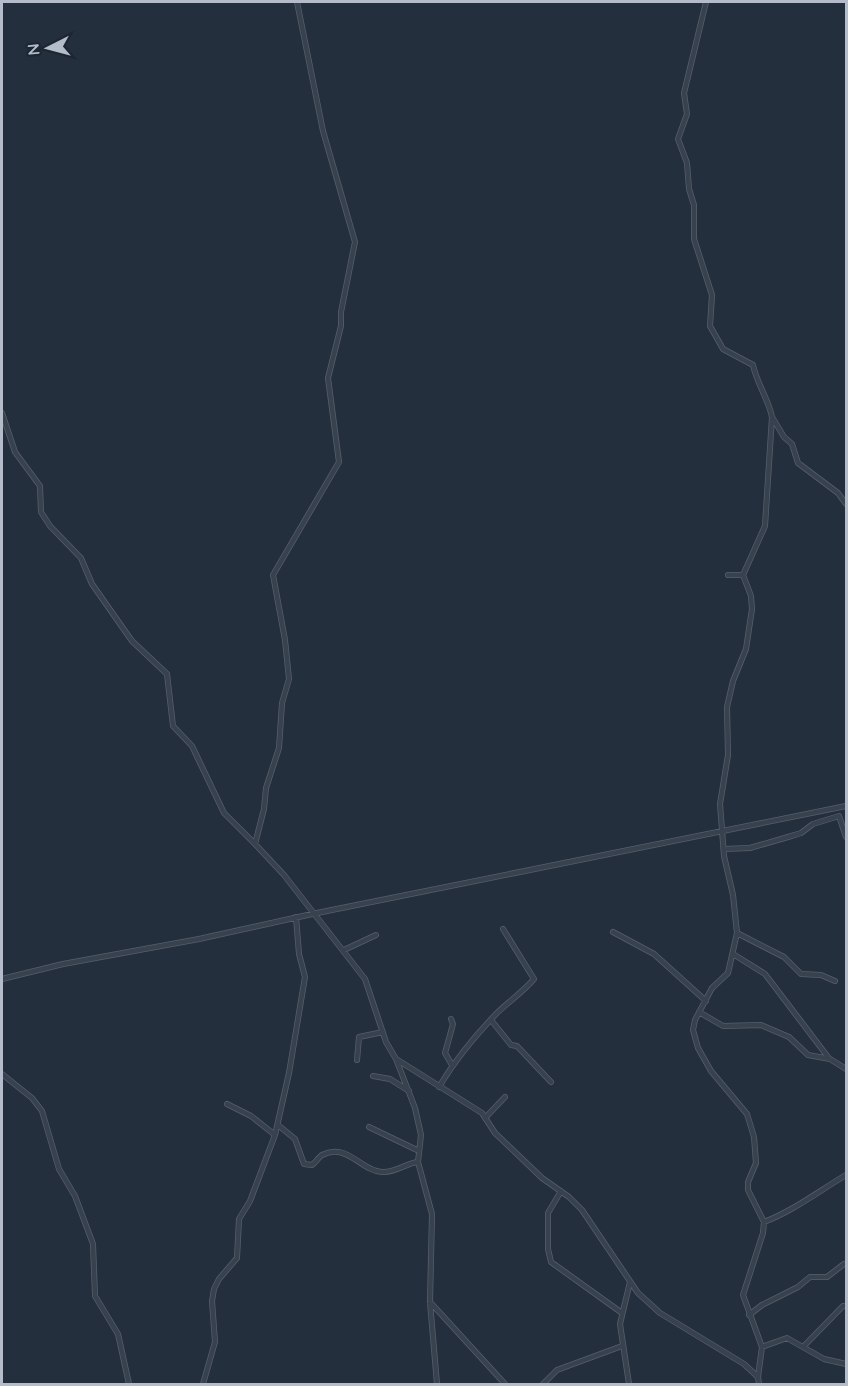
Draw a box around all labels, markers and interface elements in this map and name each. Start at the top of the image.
north arrow [18,18,78,78]
text: N [23,43,44,56]

